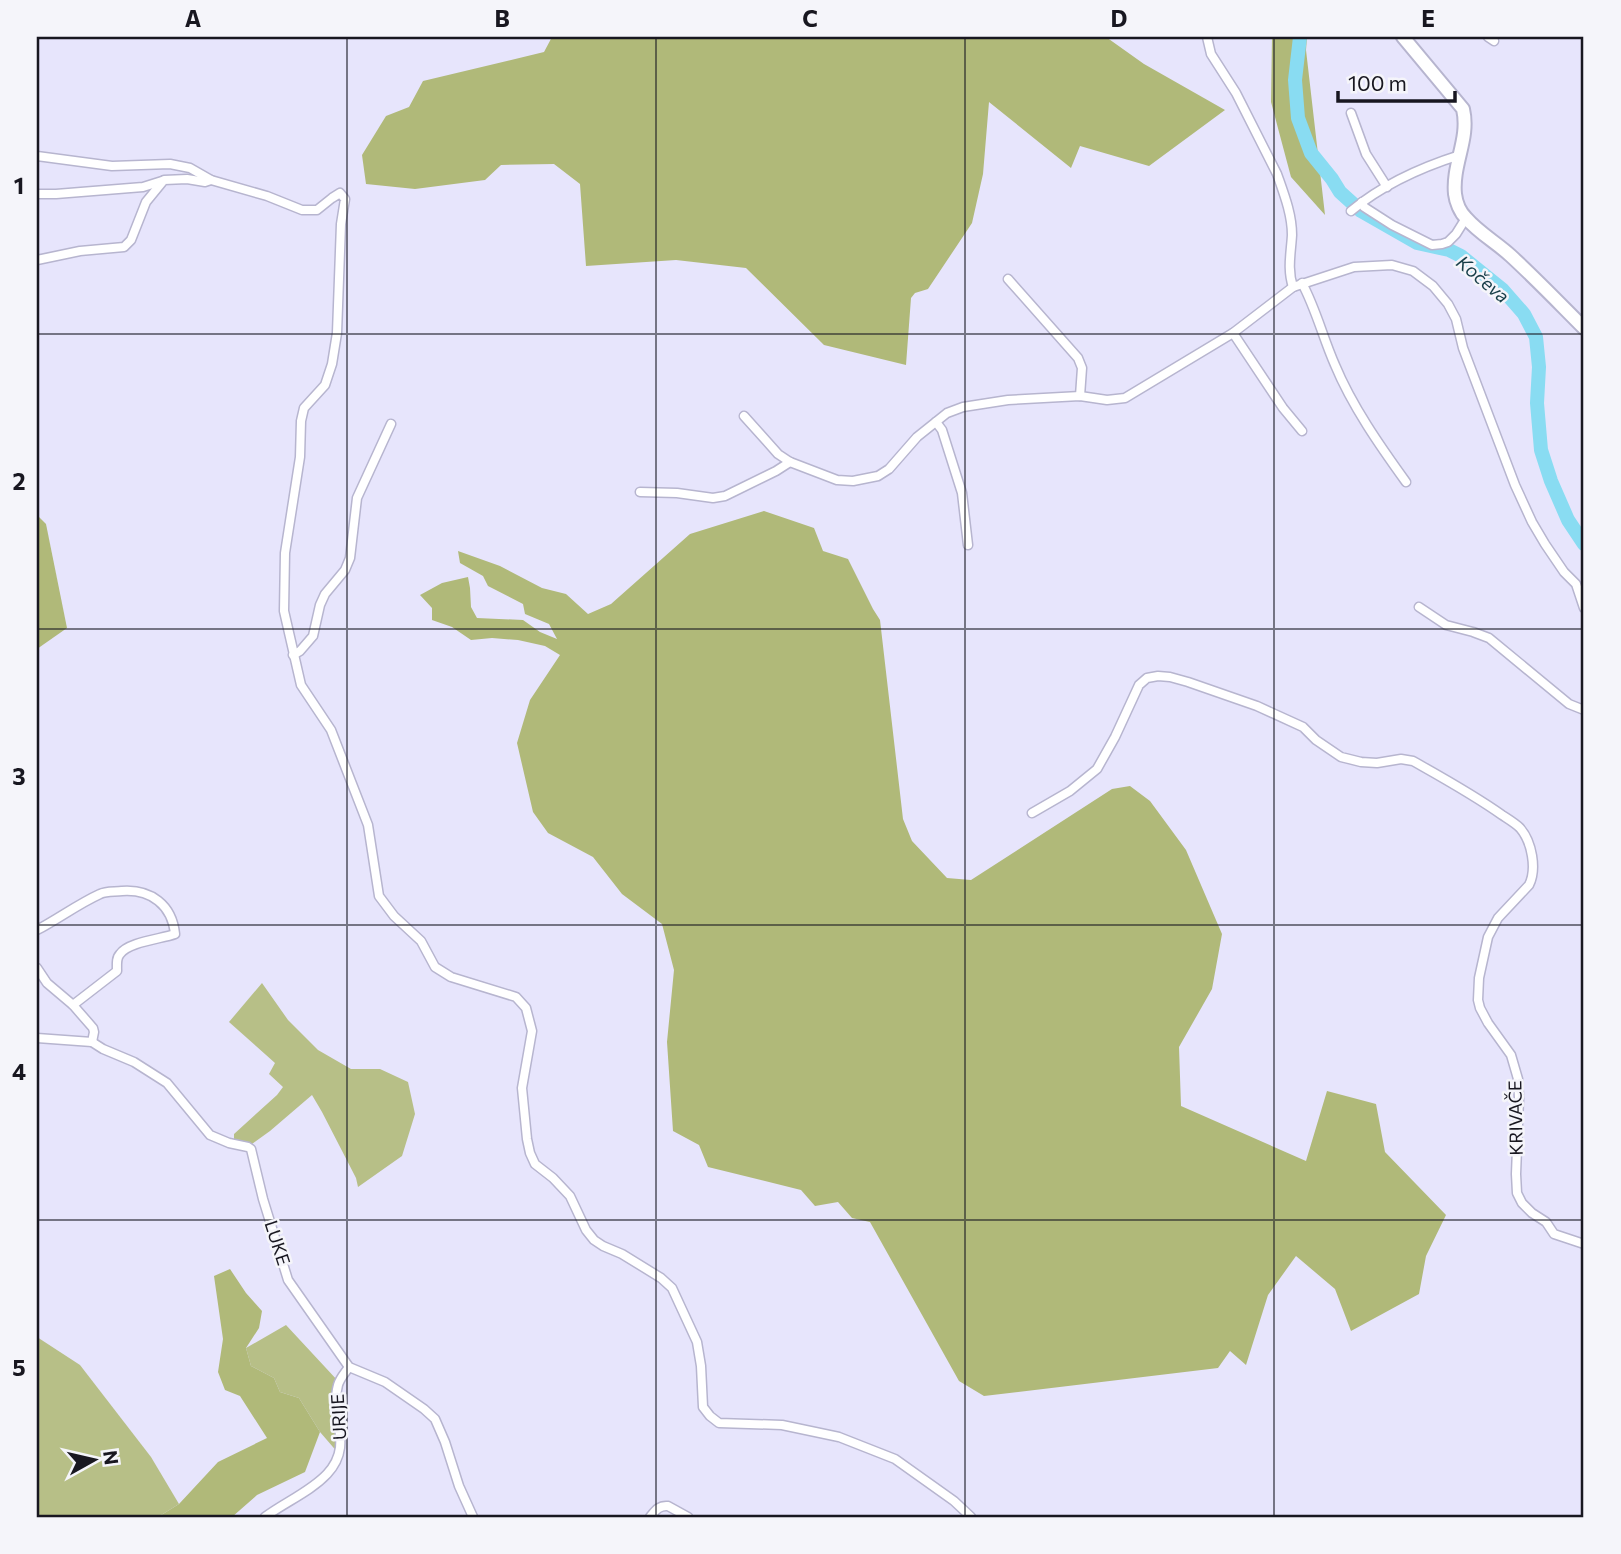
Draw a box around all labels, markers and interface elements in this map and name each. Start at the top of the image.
text: A [185,4,202,32]
text: B [494,4,510,32]
text: C [802,4,818,32]
text: D [1111,4,1128,32]
text: E [1421,4,1435,32]
scale bar [1338,60,1455,104]
text: 100 m [1348,70,1407,95]
text: 1 [14,171,24,199]
water label: Kočeva [1452,250,1514,307]
text: 2 [12,467,26,495]
text: 3 [12,762,26,790]
text: 4 [12,1057,26,1085]
street label: KRIVAČE [1503,1080,1527,1156]
street label: LUKE [260,1217,296,1268]
text: 5 [12,1353,26,1381]
street label: URIJE [326,1393,350,1441]
north arrow [60,1424,130,1494]
text: N [99,1449,124,1466]

